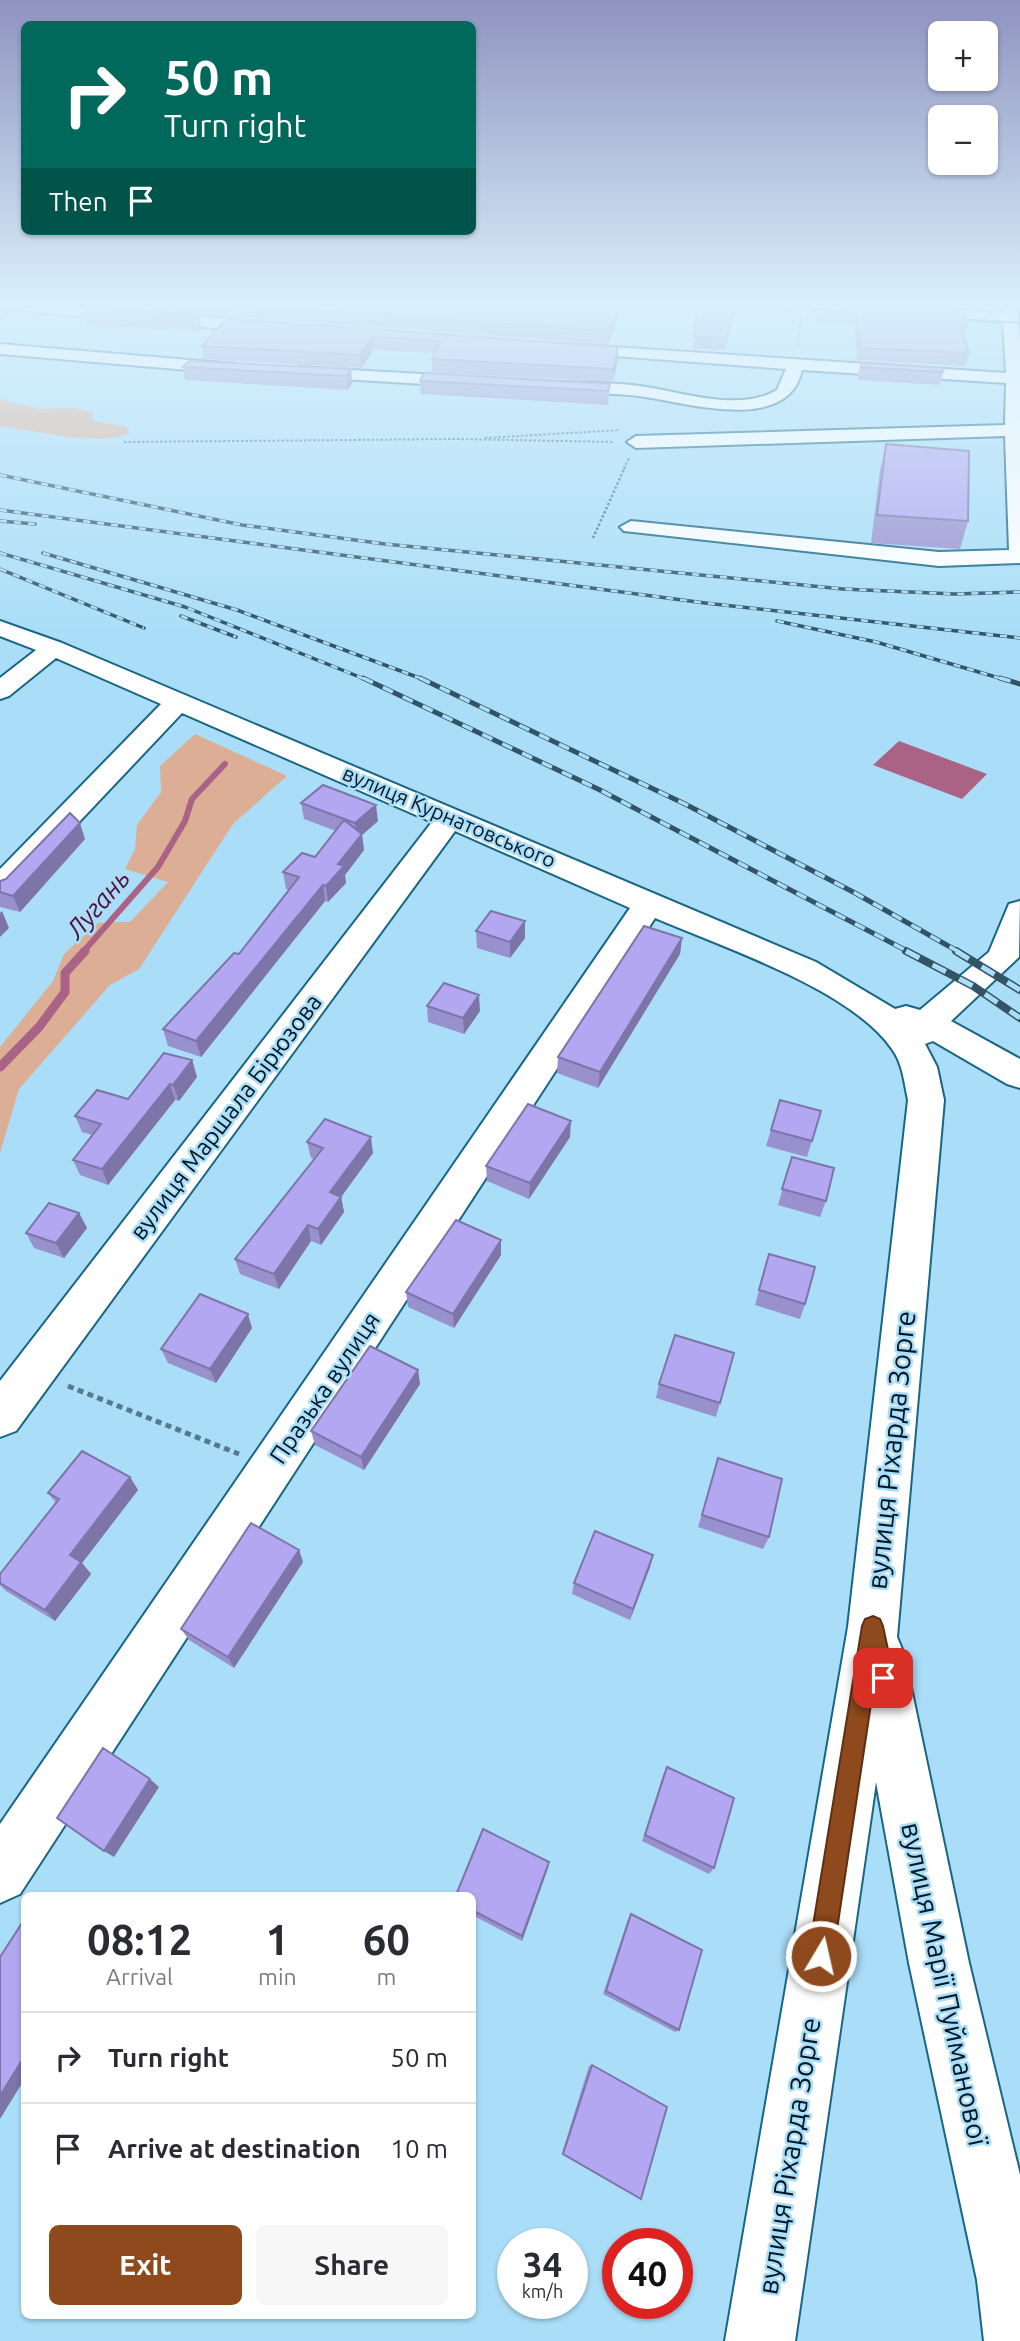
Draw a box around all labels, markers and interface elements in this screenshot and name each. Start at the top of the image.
map controls [928,21,998,175]
button: + [928,21,998,91]
icon: right [49,49,140,140]
text: 50 m [164,49,273,104]
button: − [928,105,998,175]
text: Turn right [164,107,306,143]
icon: arrive [122,182,160,220]
text: Then [49,187,108,216]
street label: вулиця Курнатовського [339,760,560,872]
water label: Лугань [59,863,135,945]
street label: вулиця Маршала Бірюзова [124,989,327,1245]
street label: Празька вулиця [264,1307,385,1468]
street label: вулиця Ріхарда Зорге [860,1309,921,1591]
pin [853,1648,913,1708]
icon: arrive [864,1659,902,1697]
street label: вулиця Марії Пуйманової [896,1819,995,2150]
text: 08:12 [87,1916,192,1963]
text: 1 [266,1916,289,1963]
text: 60 [363,1916,410,1963]
position arrow [784,1919,858,1993]
text: Arrival [106,1964,173,1989]
text: min [258,1964,297,1989]
text: m [376,1964,396,1989]
street label: вулиця Ріхарда Зорге [751,2015,826,2297]
icon: right [49,2039,87,2077]
text: Turn right [108,2043,229,2072]
text: 50 m [390,2043,448,2072]
icon: arrive [49,2130,87,2168]
text: Arrive at destination [108,2134,361,2163]
text: 10 m [390,2134,448,2163]
button: Exit [49,2225,242,2305]
button: Share [256,2225,448,2305]
speed limit sign: 40 [602,2228,693,2319]
text: 34 [523,2244,562,2284]
text: km/h [522,2281,563,2301]

